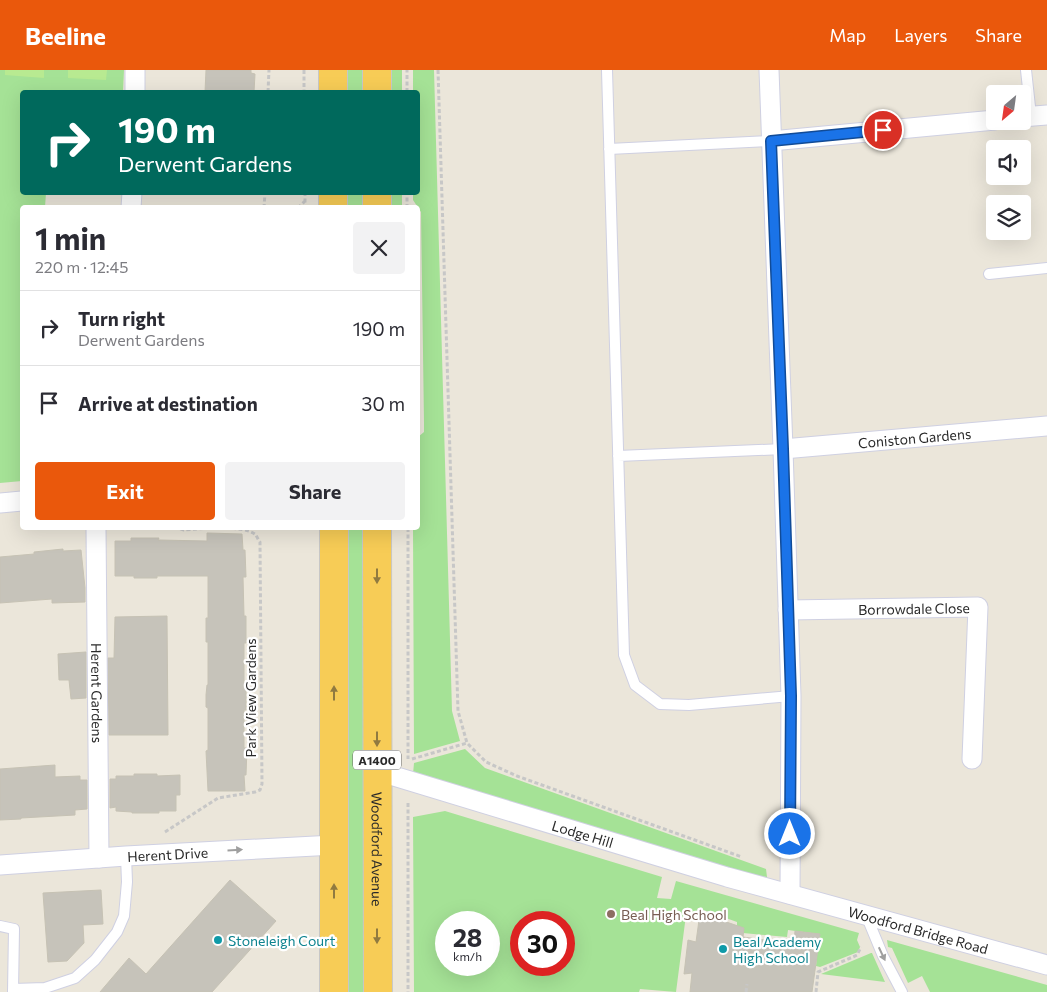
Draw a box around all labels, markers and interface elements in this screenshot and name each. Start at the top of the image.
text: Beeline [25,21,106,50]
text: Map [829,24,866,46]
text: Layers [894,24,947,46]
text: Share [975,24,1022,46]
north arrow [986,85,1031,130]
map controls [986,85,1031,240]
text: 190 m [118,107,216,150]
pin [862,109,904,151]
icon: right [35,110,100,175]
icon: arrive [869,116,897,144]
button: sound [986,140,1031,185]
text: Derwent Gardens [118,150,292,177]
button: layers [986,195,1031,240]
text: 1 min [35,219,106,256]
button: close [353,222,405,274]
text: 220 m · 12:45 [35,257,128,276]
text: Turn right [78,307,165,330]
icon: right [35,314,63,342]
text: 190 m [353,317,405,340]
text: Derwent Gardens [78,330,205,349]
icon: arrive [35,389,63,417]
text: Arrive at destination [78,392,258,415]
text: 30 m [362,392,405,415]
street label: Coniston Gardens [857,424,972,451]
button: Exit [35,462,215,520]
button: Share [225,462,405,520]
one-way arrow [373,568,381,584]
street label: Borrowdale Close [858,599,970,617]
street label: Park View Gardens [242,638,259,758]
street label: Herent Gardens [89,643,106,743]
one-way arrow [330,685,338,701]
one-way arrow [373,731,381,747]
road number: A1400 [353,750,401,770]
street label: Woodford Avenue [369,792,386,906]
position arrow [763,807,815,859]
street label: Lodge Hill [550,816,616,851]
street label: Herent Drive [127,843,208,864]
one-way arrow [228,846,244,854]
one-way arrow [330,883,338,899]
street label: Woodford Bridge Road [846,902,990,957]
place label: Beal High School [621,906,727,923]
marker: Beal High School [605,908,617,920]
speed limit sign: 30 [510,911,575,976]
text: 28 [453,922,482,952]
one-way arrow [374,928,382,944]
place label: Stoneleigh Court [228,932,336,949]
place label: Beal Academy High School [733,933,821,966]
marker: Stoneleigh Court [212,934,224,946]
marker: Beal Academy High School [717,943,729,955]
one-way arrow [879,947,887,961]
text: km/h [453,949,482,963]

